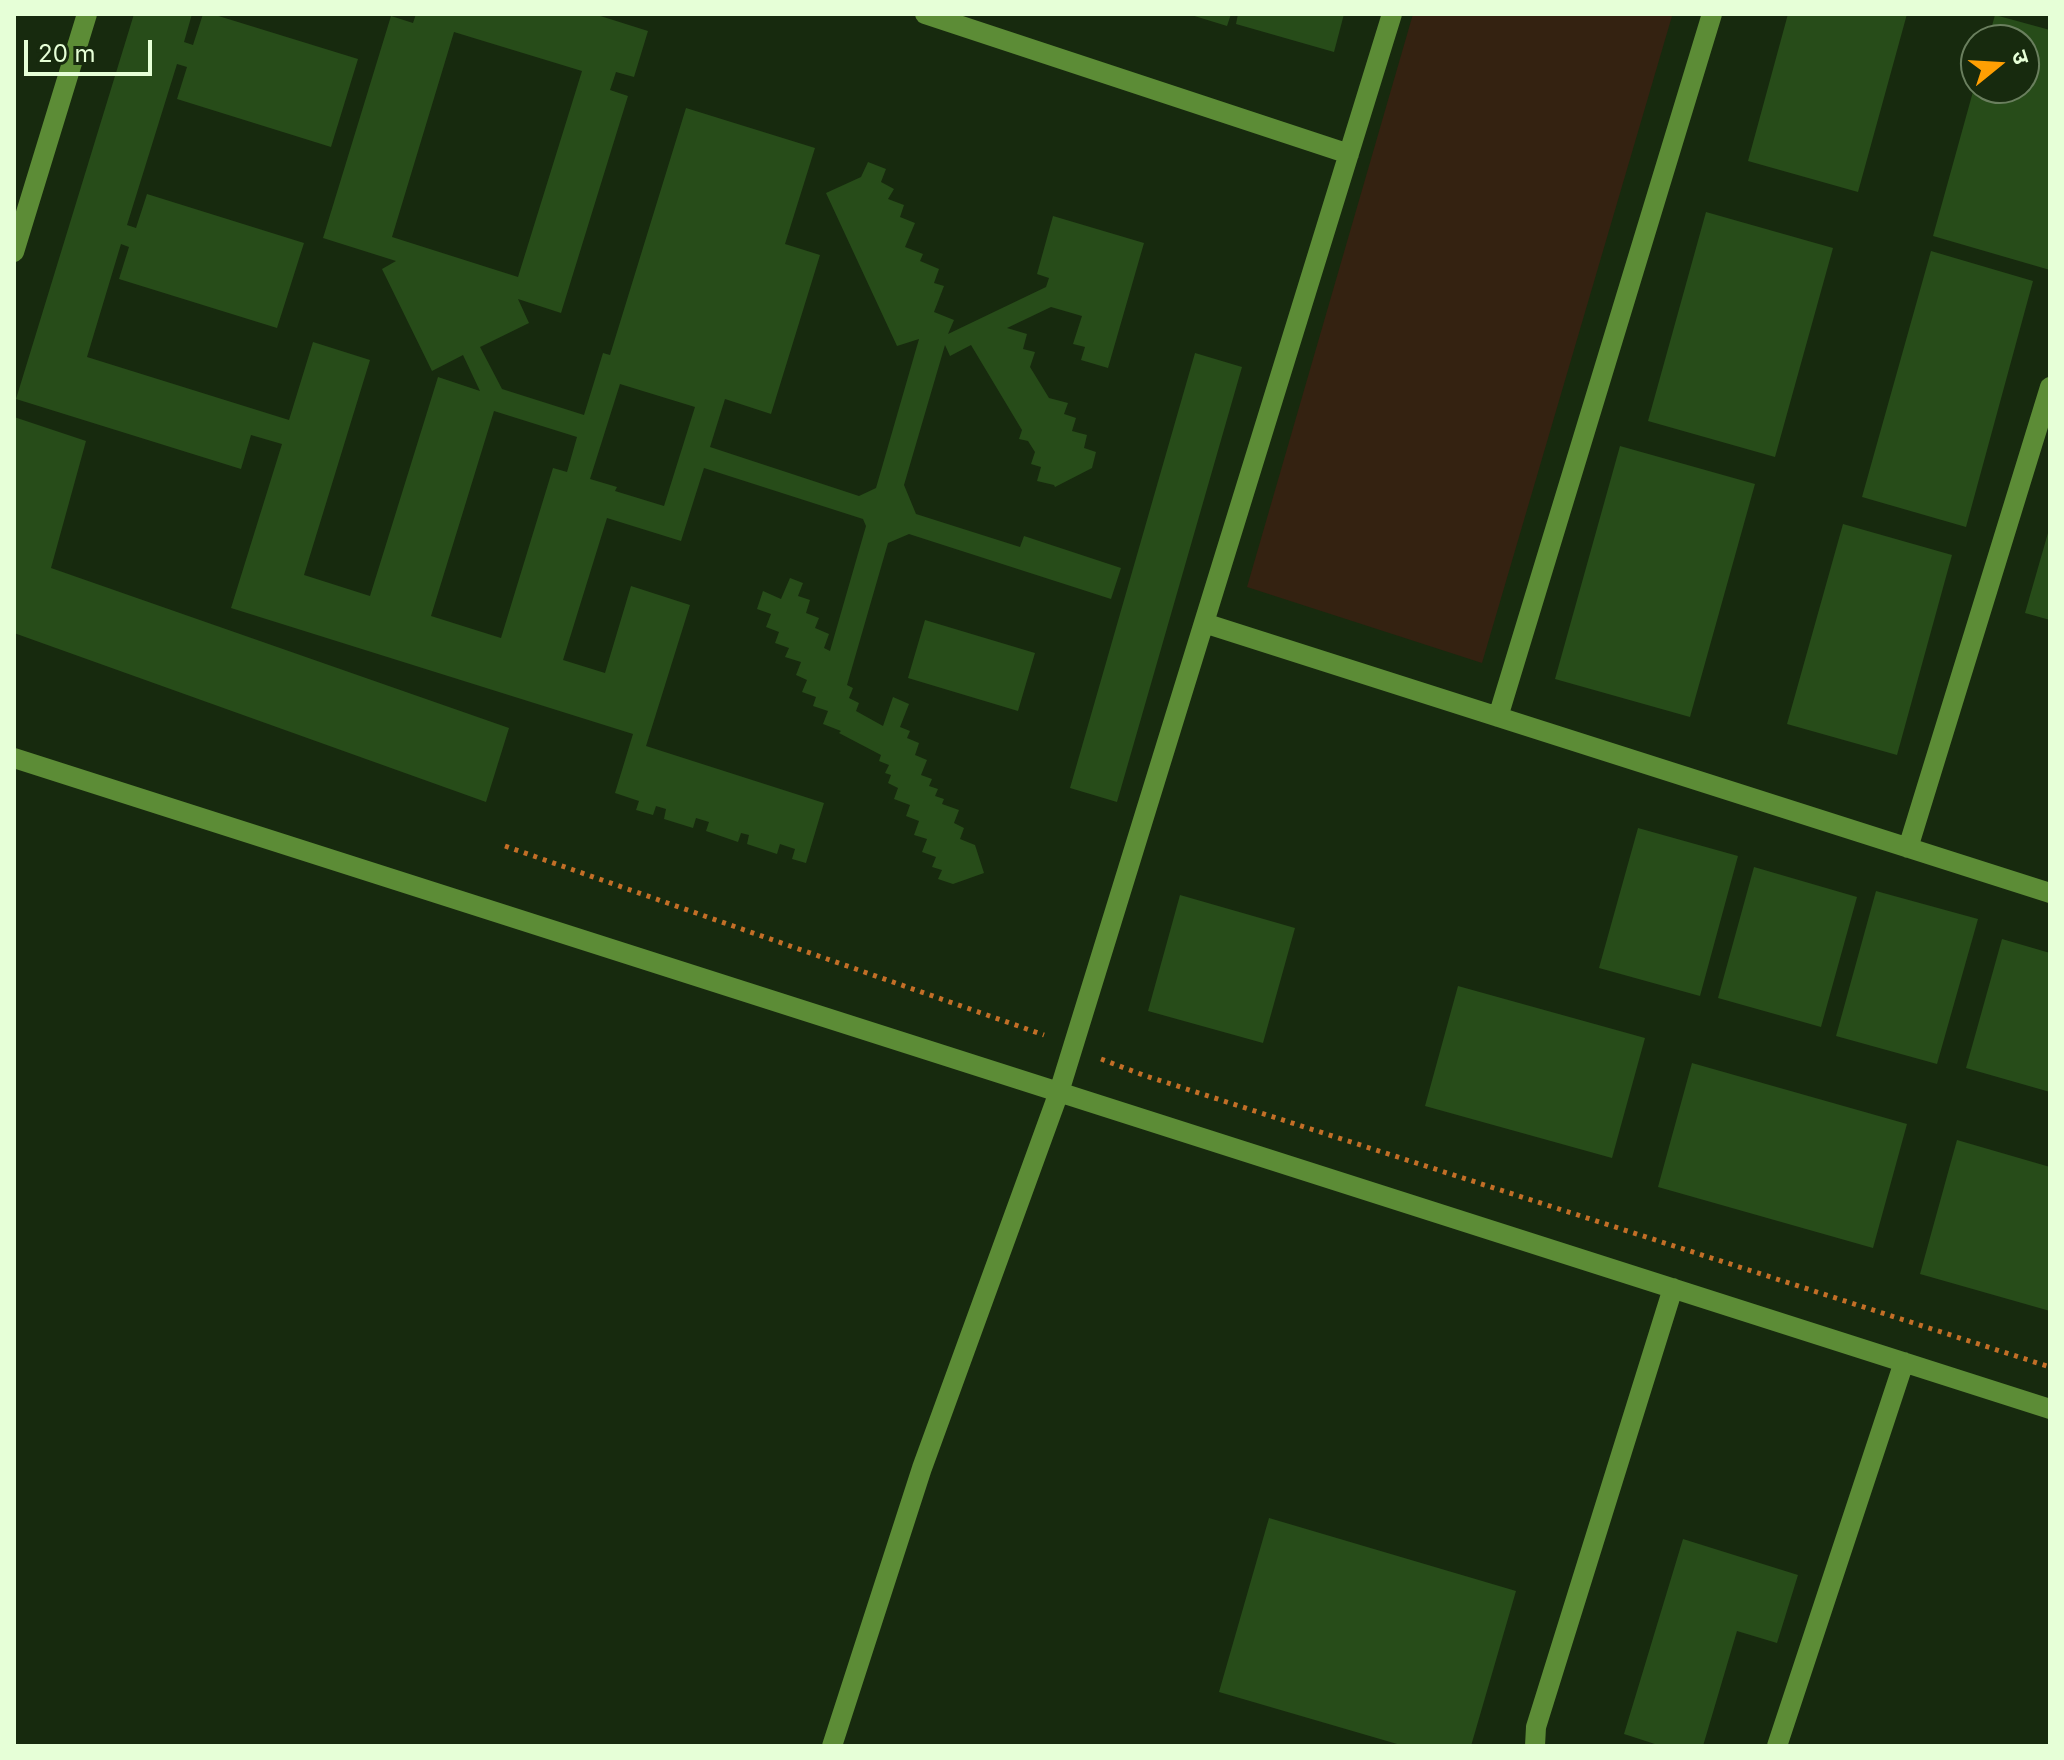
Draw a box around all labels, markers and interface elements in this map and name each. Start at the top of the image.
scale bar [28,24,156,74]
north arrow [1960,24,2040,104]
text: 20 m [38,39,96,68]
text: उ [2007,47,2035,67]

